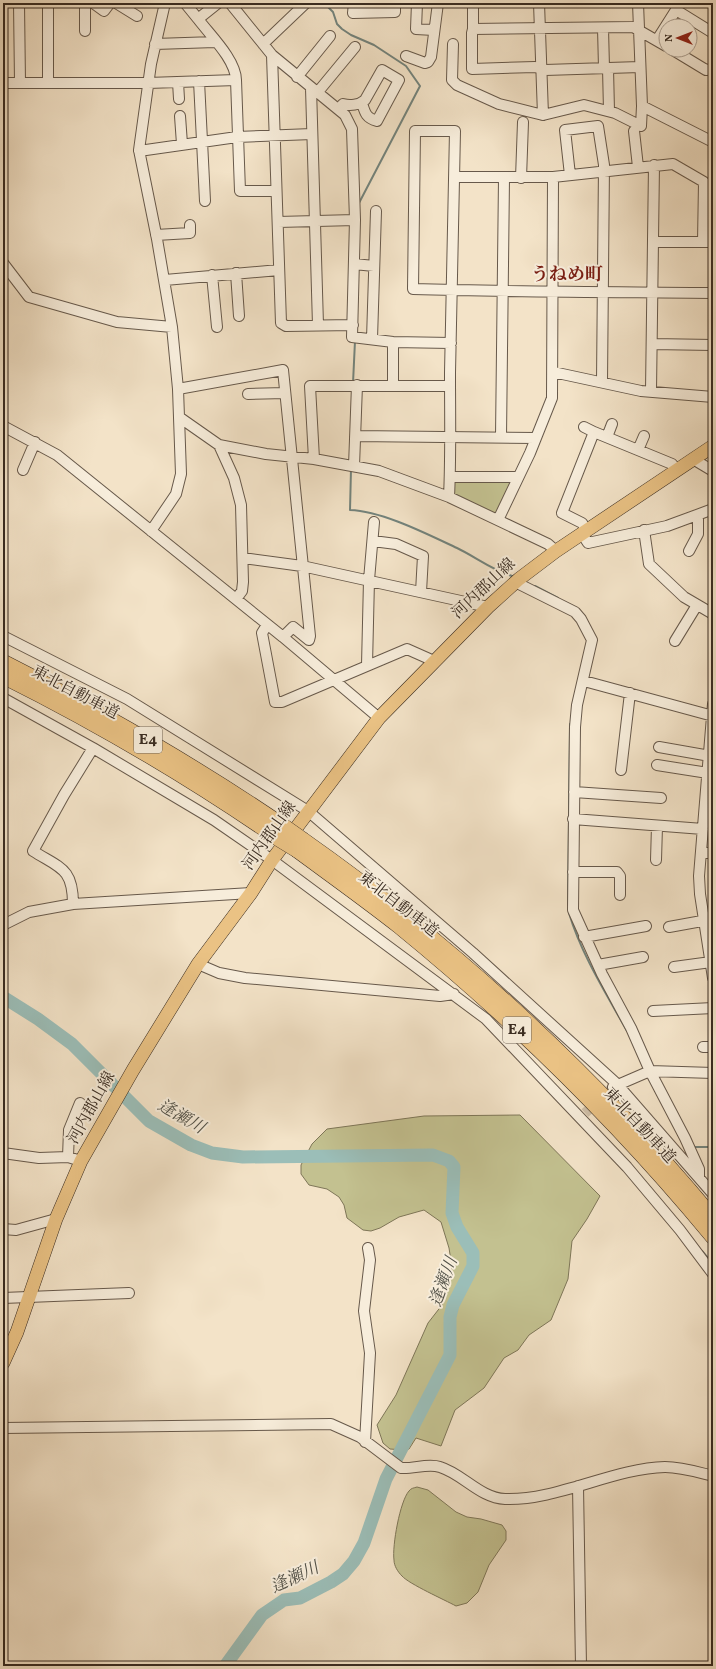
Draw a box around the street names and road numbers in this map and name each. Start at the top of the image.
street label: 河内郡山線 [447,554,521,624]
street label: 東北自動車道 [27,661,123,725]
road number: E4 [134,727,162,753]
street label: 河内郡山線 [238,797,302,875]
street label: 東北自動車道 [353,867,443,943]
road number: E4 [503,1017,531,1043]
street label: 河内郡山線 [63,1068,121,1148]
street label: 東北自動車道 [598,1083,680,1169]

